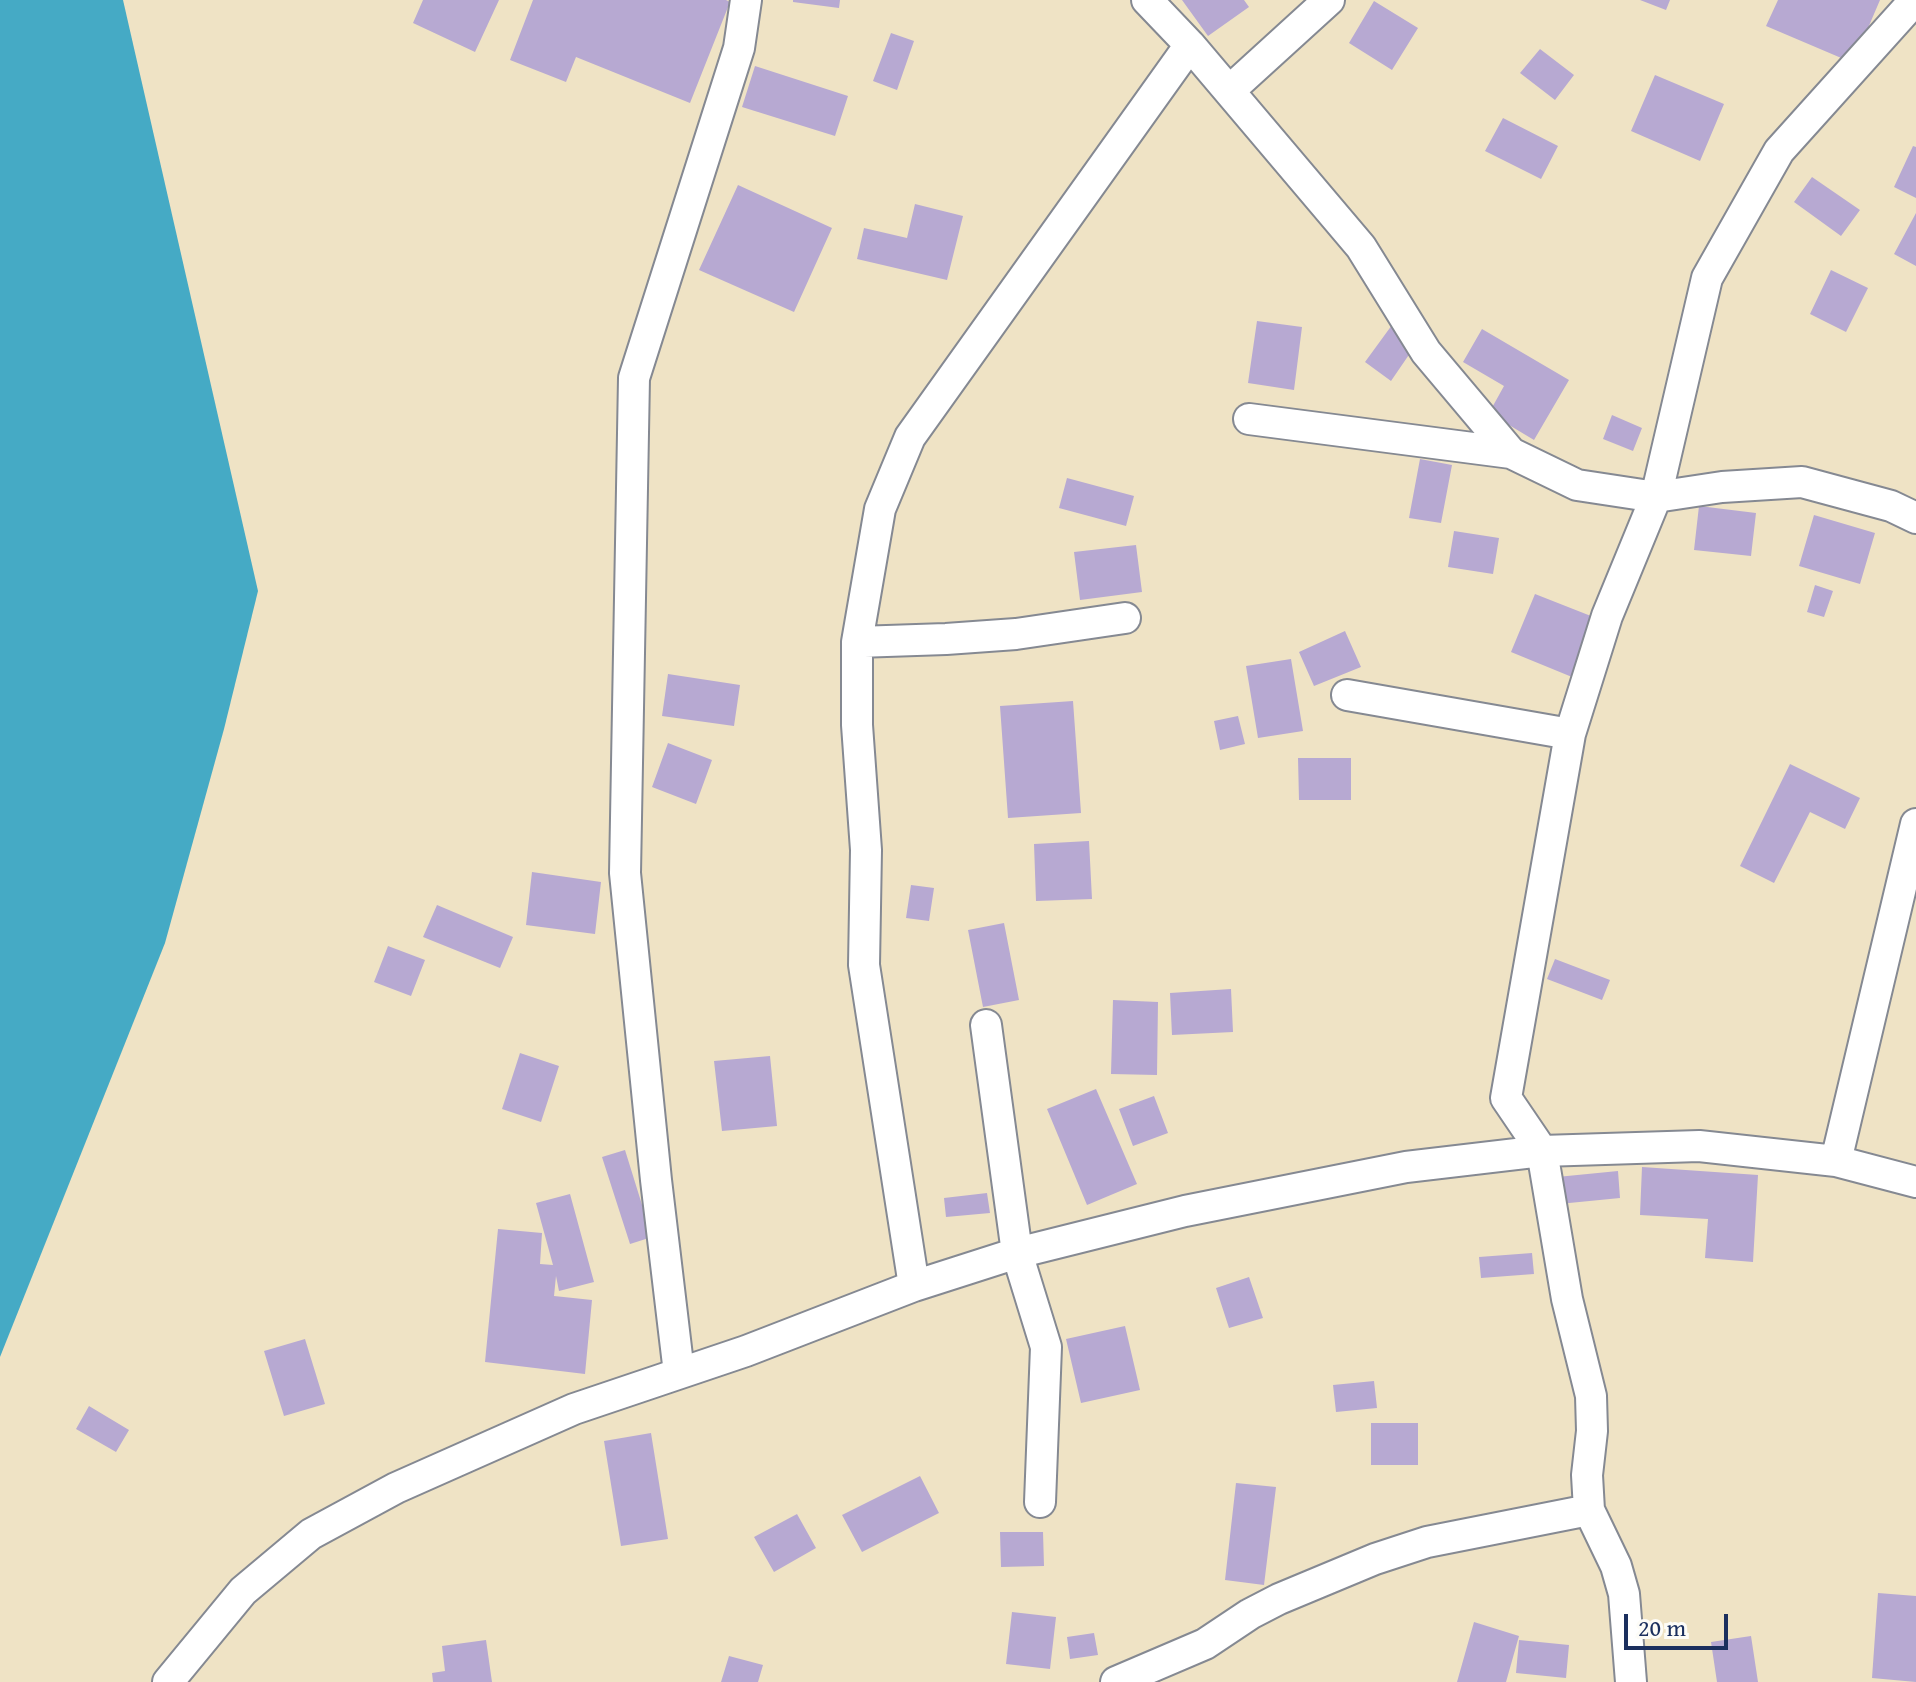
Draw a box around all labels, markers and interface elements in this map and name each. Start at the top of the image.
scale bar [1628,1598,1732,1648]
text: 20 m [1638,1610,1686,1645]

